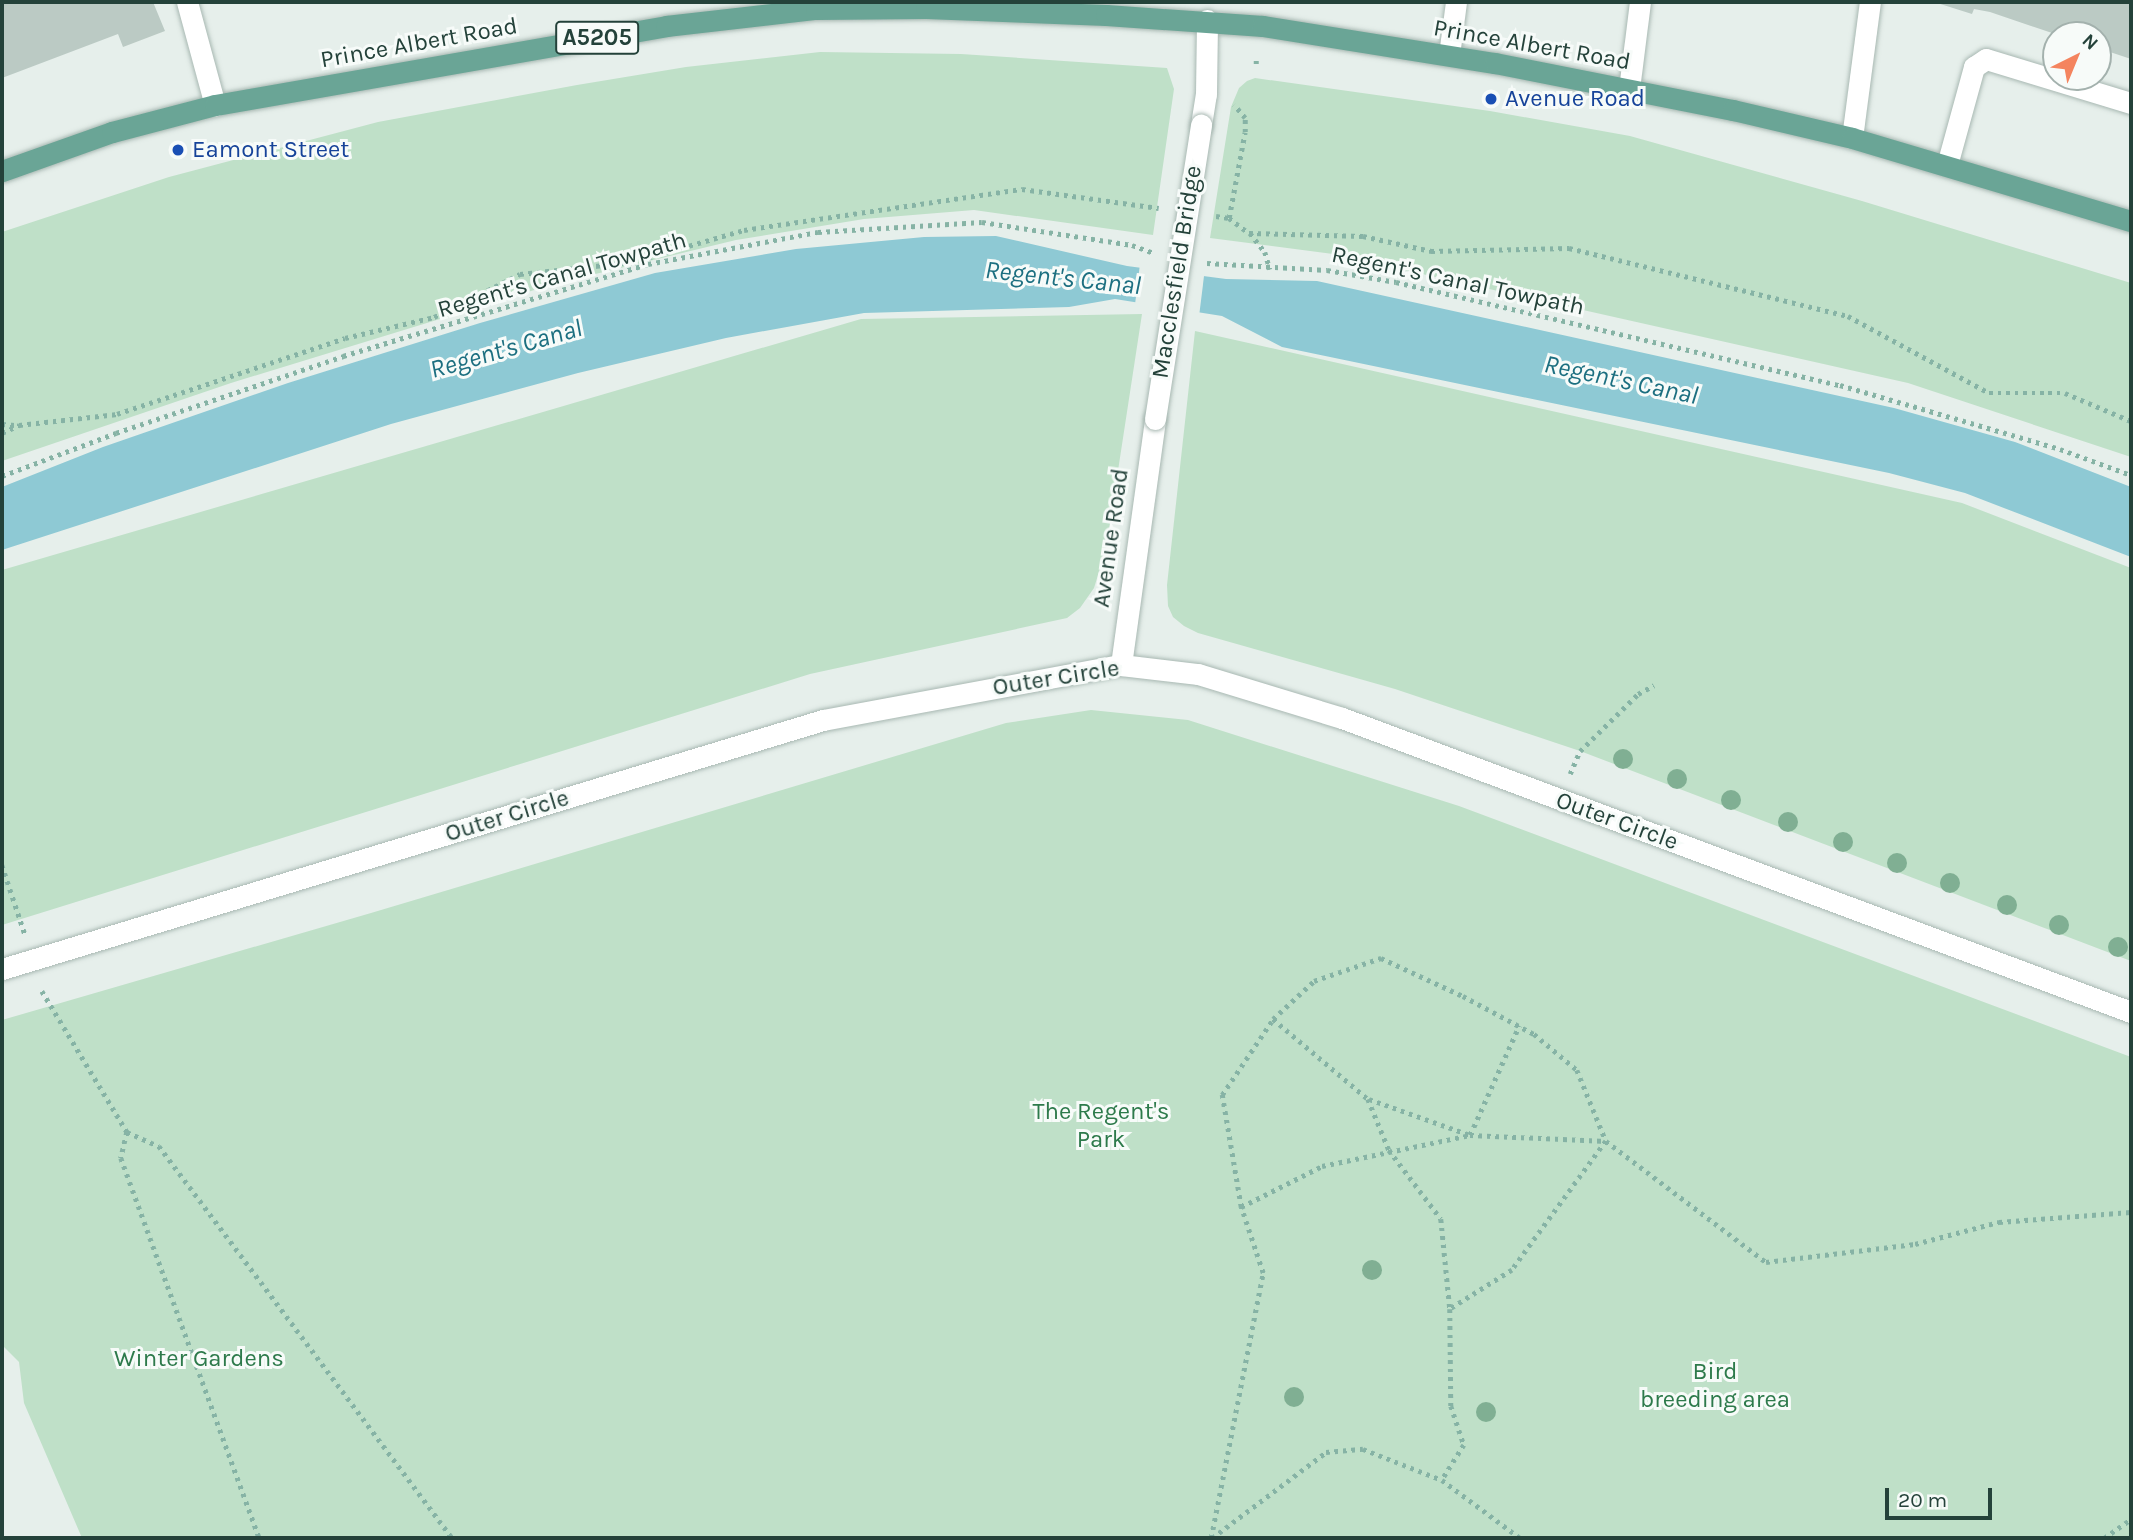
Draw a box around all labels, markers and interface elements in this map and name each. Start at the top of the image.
street label: Prince Albert Road [318,11,520,75]
street label: Prince Albert Road [1431,13,1633,77]
road number: A5205 [555,19,639,58]
north arrow [2042,21,2112,91]
text: N [2077,29,2102,55]
place label: Avenue Road [1505,85,1645,113]
marker: Avenue Road [1483,91,1499,107]
place label: Eamont Street [192,136,349,164]
marker: Eamont Street [170,142,186,158]
street label: Macclesfield Bridge [1146,163,1208,381]
street label: Regent's Canal Towpath [434,226,690,324]
street label: Regent's Canal Towpath [1329,240,1587,322]
water label: Regent's Canal [983,254,1143,302]
water label: Regent's Canal [426,312,586,386]
water label: Regent's Canal [1541,348,1701,412]
street label: Avenue Road [1087,467,1135,609]
street label: Outer Circle [991,654,1121,702]
street label: Outer Circle [442,784,572,848]
street label: Outer Circle [1552,786,1682,856]
park label: The Regent's Park [1033,1098,1169,1154]
park label: Winter Gardens [114,1345,284,1373]
park label: Bird breeding area [1640,1358,1790,1414]
scale bar [1888,1474,1995,1518]
text: 20 m [1898,1488,1947,1512]

